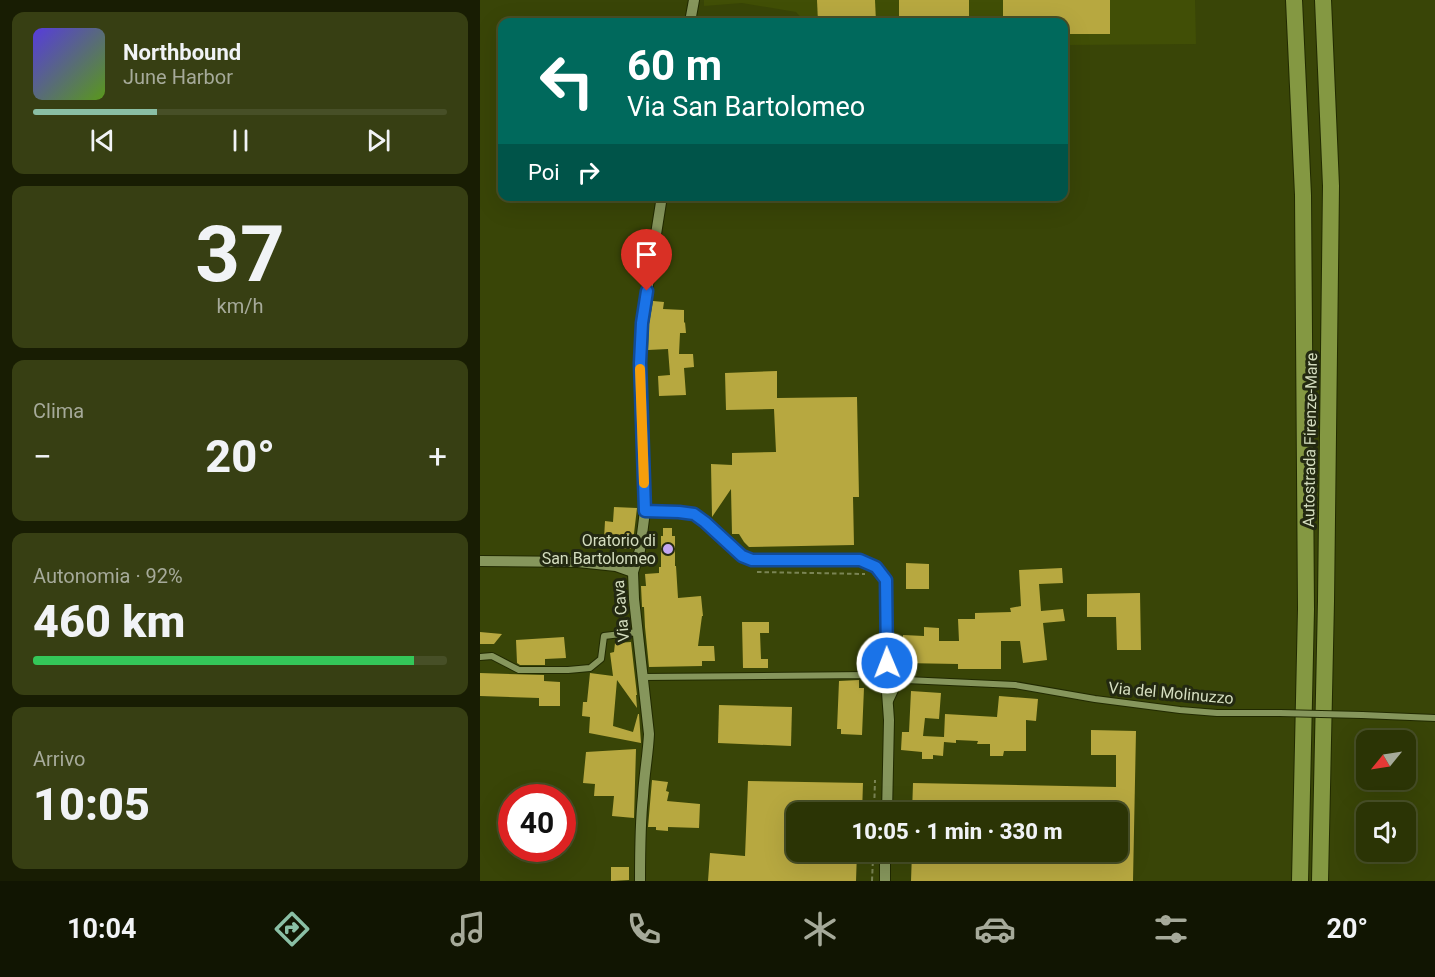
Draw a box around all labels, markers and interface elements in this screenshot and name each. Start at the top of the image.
text: Northbound [123,40,241,65]
text: 60 m [627,41,722,90]
icon: left [528,42,606,120]
text: June Harbor [123,65,233,89]
text: Via San Bartolomeo [627,91,865,123]
icon: previous [86,124,119,157]
icon: pause [224,124,257,157]
icon: next [362,124,395,157]
icon: right [572,156,605,189]
text: Poi [528,160,560,185]
text: 37 [195,209,285,300]
pin [621,229,672,291]
icon: arrive [630,238,663,271]
text: km/h [217,294,263,318]
street label: Autostrada Firenze-Mare [1299,352,1321,528]
text: Clima [33,399,84,423]
text: 20° [205,430,275,483]
text: − [33,437,52,476]
text: + [428,437,447,476]
place label: Oratorio di San Bartolomeo [542,531,656,568]
marker: Oratorio di San Bartolomeo [661,542,675,556]
text: Autonomia · 92% [33,564,183,588]
street label: Via Cava [609,579,633,643]
text: 460 km [33,595,185,648]
position arrow [855,631,919,695]
street label: Via del Molinuzzo [1108,678,1234,708]
north arrow [1356,730,1416,790]
map controls [1356,730,1416,862]
text: Arrivo [33,747,85,771]
text: 10:05 [33,778,150,831]
speed limit sign: 40 [498,784,576,862]
button: sound [1356,802,1416,862]
text: 10:05 · 1 min · 330 m [852,819,1062,844]
icon: directions [271,908,313,950]
icon: music [447,908,489,950]
icon: phone [623,908,665,950]
icon: climate [799,908,841,950]
icon: car [974,908,1016,950]
icon: filters [1150,908,1192,950]
text: 10:04 [67,913,137,945]
text: 20° [1326,913,1368,945]

